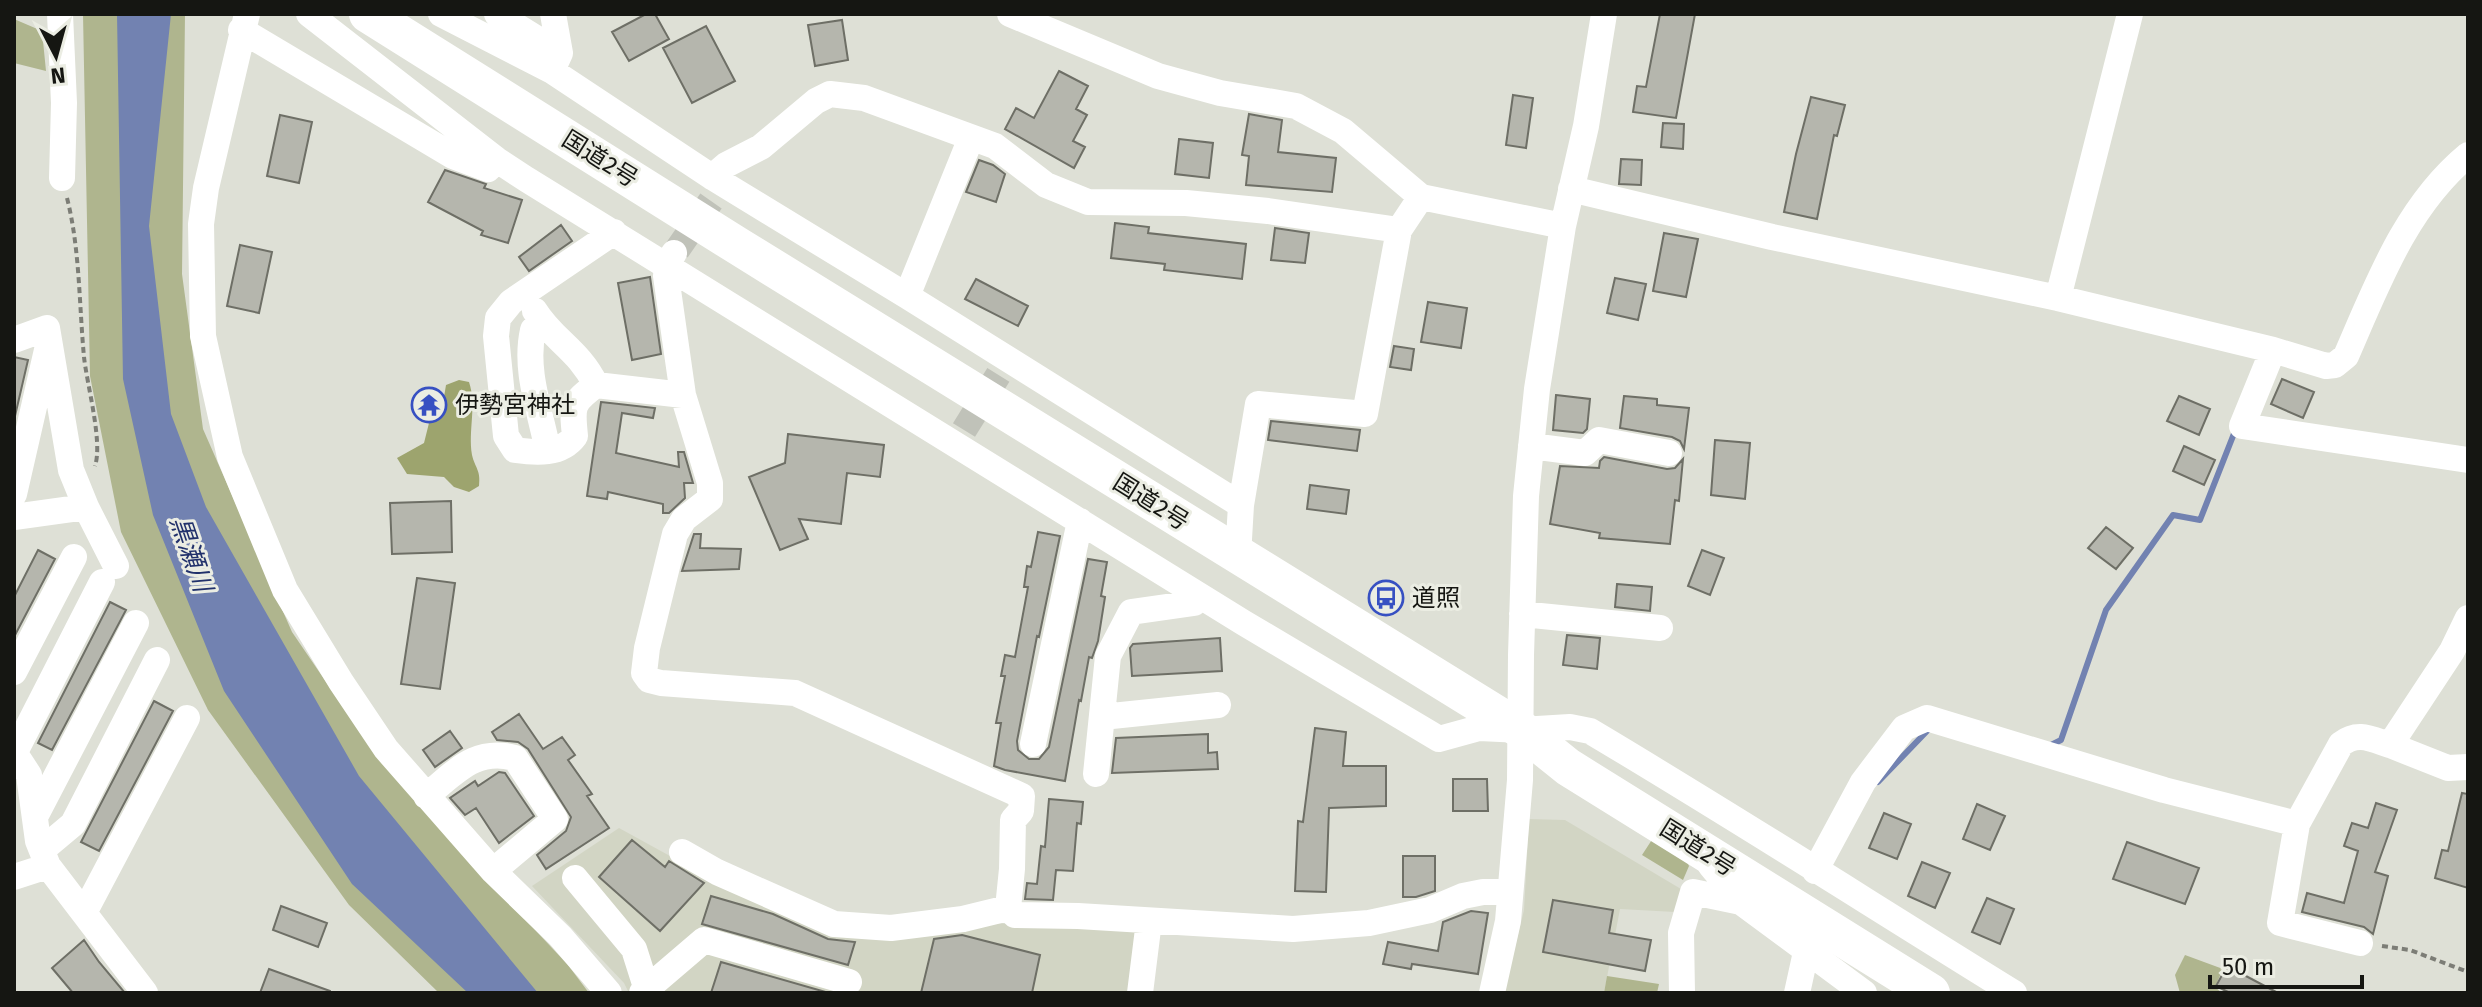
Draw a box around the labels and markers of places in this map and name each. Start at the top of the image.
temple icon: 伊勢宮神社 [410,386,448,424]
place label: 伊勢宮神社 [455,391,575,419]
bus stop icon: 道照 [1367,579,1405,617]
place label: 道照 [1412,584,1460,612]

